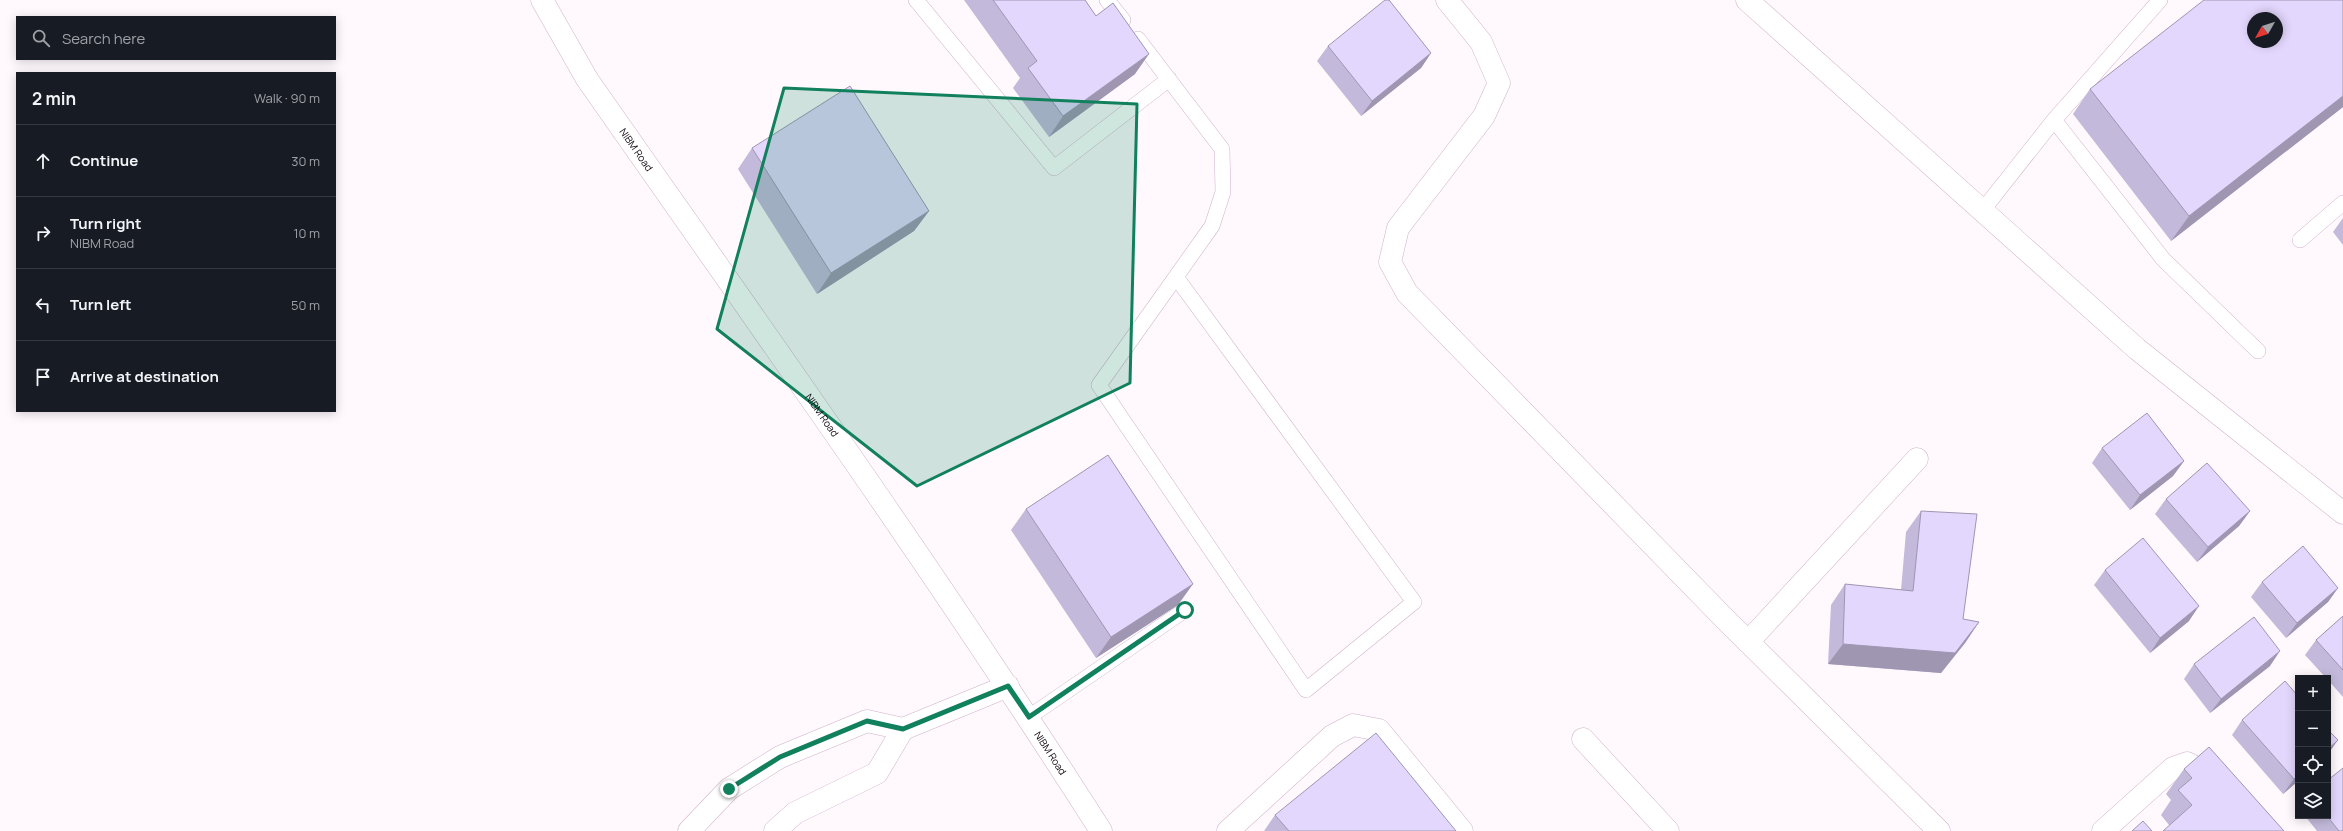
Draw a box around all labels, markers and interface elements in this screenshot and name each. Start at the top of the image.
north arrow [2247,12,2283,48]
search box [16,16,336,60]
icon: search [30,27,52,49]
text: Search here [62,28,145,49]
text: 2 min [32,87,76,110]
text: Walk · 90 m [254,89,320,107]
street label: NIBM Road [616,125,656,174]
icon: ahead [32,150,54,172]
text: Continue [70,150,138,171]
text: 30 m [291,152,320,170]
text: Turn right [70,213,141,234]
icon: right [32,222,54,244]
text: 10 m [293,224,320,242]
text: NIBM Road [70,234,134,252]
icon: left [32,294,54,316]
text: Turn left [70,294,132,315]
text: 50 m [291,296,320,314]
icon: arrive [32,366,54,388]
text: Arrive at destination [70,366,219,387]
street label: NIBM Road [802,391,842,439]
route start [1176,601,1194,619]
map controls [2295,675,2331,819]
button: + [2295,675,2331,711]
button: − [2295,711,2331,747]
street label: NIBM Road [1031,728,1070,778]
button: locate [2295,747,2331,783]
route end [720,780,738,798]
button: layers [2295,783,2331,819]

